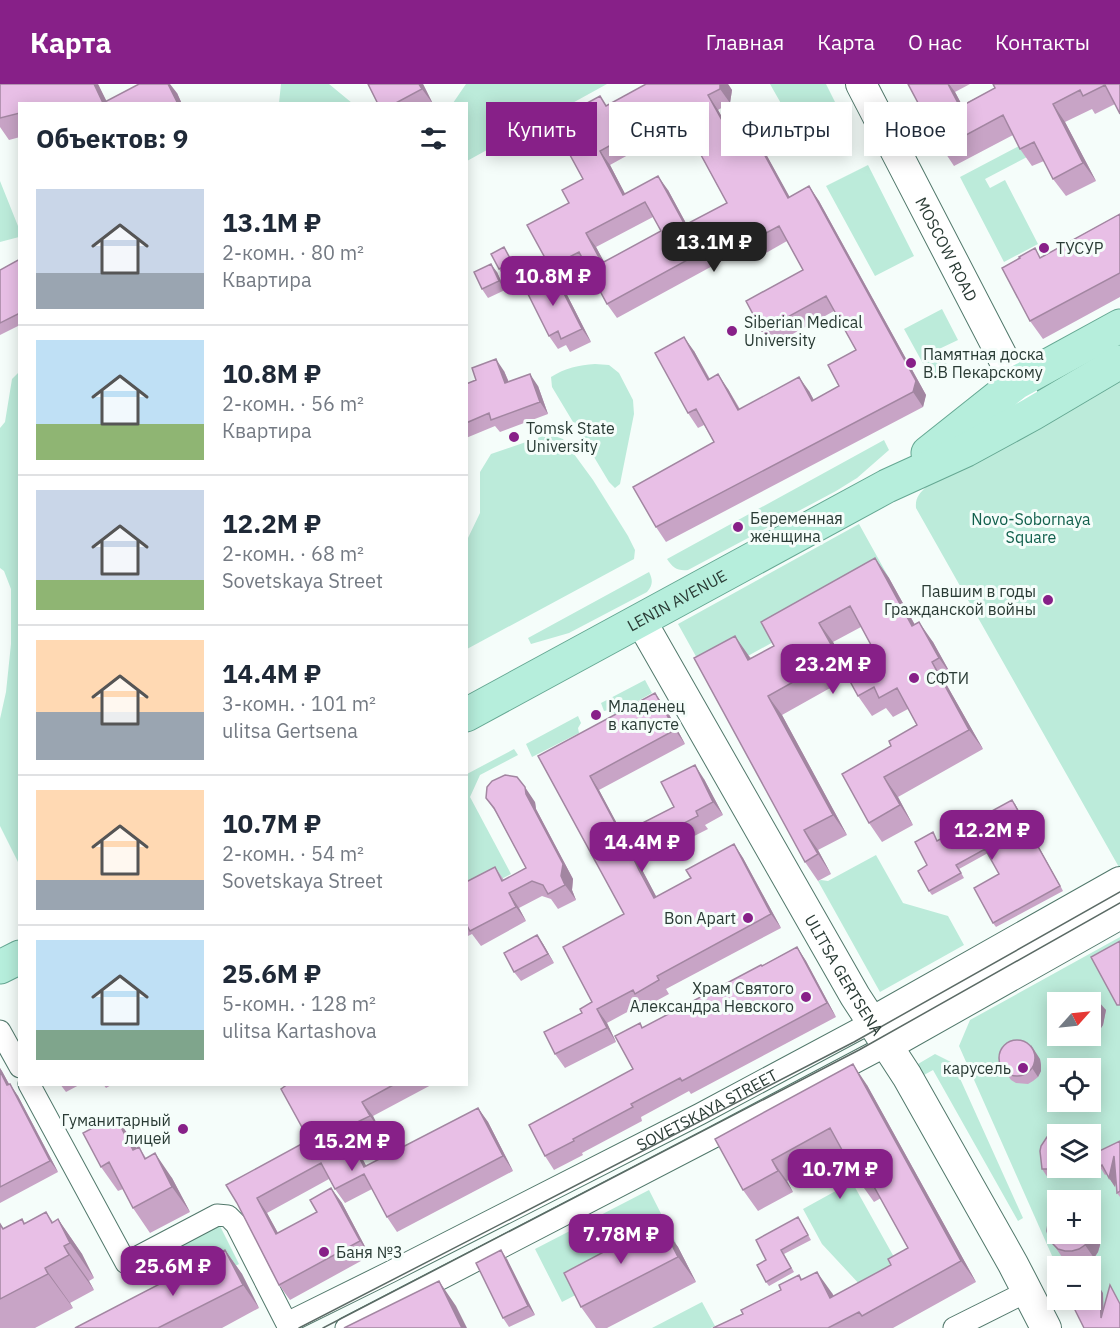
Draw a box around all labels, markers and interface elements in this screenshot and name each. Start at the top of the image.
text: Карта [30,24,111,61]
text: Главная [706,28,784,56]
text: Карта [817,28,875,56]
text: О нас [908,28,962,56]
text: Контакты [995,28,1090,56]
chip: Купить [486,102,597,156]
chip: Снять [609,102,709,156]
chip: Фильтры [721,102,852,156]
chip: Новое [864,102,967,156]
text: Объектов: 9 [36,121,188,155]
icon: filters [417,122,450,155]
street label: MOSCOW ROAD [911,194,982,305]
text: 13.1M ₽ [222,205,321,239]
icon: home [84,213,156,285]
pin: 13.1M ₽ [659,222,769,273]
text: 13.1M ₽ [676,228,752,255]
place label: ТУСУР [1056,238,1104,258]
text: 2-комн. · 80 m² [222,239,364,266]
marker: ТУСУР [1037,241,1051,255]
pin: 10.8M ₽ [498,256,608,307]
text: 10.8M ₽ [515,262,591,289]
text: Квартира [222,266,312,293]
place label: Siberian Medical University [744,312,863,350]
marker: Siberian Medical University [725,324,739,338]
place label: Памятная доска В.В Пекарскому [923,344,1044,382]
text: 10.8M ₽ [222,356,321,390]
marker: Памятная доска В.В Пекарскому [904,356,918,370]
icon: home [84,364,156,436]
text: 2-комн. · 56 m² [222,390,364,417]
text: Квартира [222,417,312,444]
place label: Tomsk State University [526,418,615,456]
marker: Tomsk State University [507,430,521,444]
text: 12.2M ₽ [222,506,321,540]
place label: Беременная женщина [750,508,843,546]
park label: Novo-Sobornaya Square [971,509,1091,547]
icon: home [84,514,156,586]
marker: Беременная женщина [731,520,745,534]
text: 2-комн. · 68 m² [222,540,364,567]
street label: LENIN AVENUE [624,565,730,635]
text: Sovetskaya Street [222,567,383,594]
place label: Павшим в годы Гражданской войны [884,581,1036,619]
marker: Павшим в годы Гражданской войны [1041,593,1055,607]
pin: 23.2M ₽ [778,644,888,695]
text: 23.2M ₽ [795,650,871,677]
text: 14.4M ₽ [222,656,321,690]
icon: home [84,664,156,736]
place label: СФТИ [926,668,969,688]
marker: СФТИ [907,671,921,685]
text: 3-комн. · 101 m² [222,690,376,717]
place label: Младенец в капусте [608,696,685,734]
marker: Младенец в капусте [589,708,603,722]
text: ulitsa Gertsena [222,717,358,744]
text: 10.7M ₽ [222,806,321,840]
pin: 12.2M ₽ [937,810,1047,861]
icon: home [84,814,156,886]
text: 12.2M ₽ [954,816,1030,843]
pin: 14.4M ₽ [587,822,697,873]
text: 14.4M ₽ [604,828,680,855]
text: 2-комн. · 54 m² [222,840,364,867]
text: Sovetskaya Street [222,867,383,894]
place label: Bon Apart [664,908,736,928]
marker: Bon Apart [741,911,755,925]
street label: ULITSA GERTSENA [801,911,888,1039]
text: 25.6M ₽ [222,956,321,990]
icon: home [84,964,156,1036]
place label: Храм Святого Александра Невского [630,978,794,1016]
text: 5-комн. · 128 m² [222,990,376,1017]
marker: Храм Святого Александра Невского [799,990,813,1004]
north arrow [1047,992,1101,1046]
map controls [1047,992,1101,1310]
text: ulitsa Kartashova [222,1017,377,1044]
place label: карусель [943,1058,1011,1078]
button: locate [1047,1058,1101,1112]
marker: карусель [1016,1061,1030,1075]
street label: SOVETSKAYA STREET [633,1064,781,1155]
place label: Гуманитарный лицей [62,1110,171,1148]
pin: 15.2M ₽ [297,1121,407,1172]
marker: Гуманитарный лицей [176,1122,190,1136]
button: layers [1047,1124,1101,1178]
text: 15.2M ₽ [314,1127,390,1154]
pin: 10.7M ₽ [785,1149,895,1200]
text: 10.7M ₽ [802,1155,878,1182]
button: + [1047,1190,1101,1244]
pin: 7.78M ₽ [566,1214,676,1265]
text: 7.78M ₽ [583,1220,659,1247]
place label: Баня №3 [336,1242,403,1262]
marker: Баня №3 [317,1245,331,1259]
pin: 25.6M ₽ [118,1246,228,1297]
text: 25.6M ₽ [135,1252,211,1279]
button: − [1047,1256,1101,1310]

